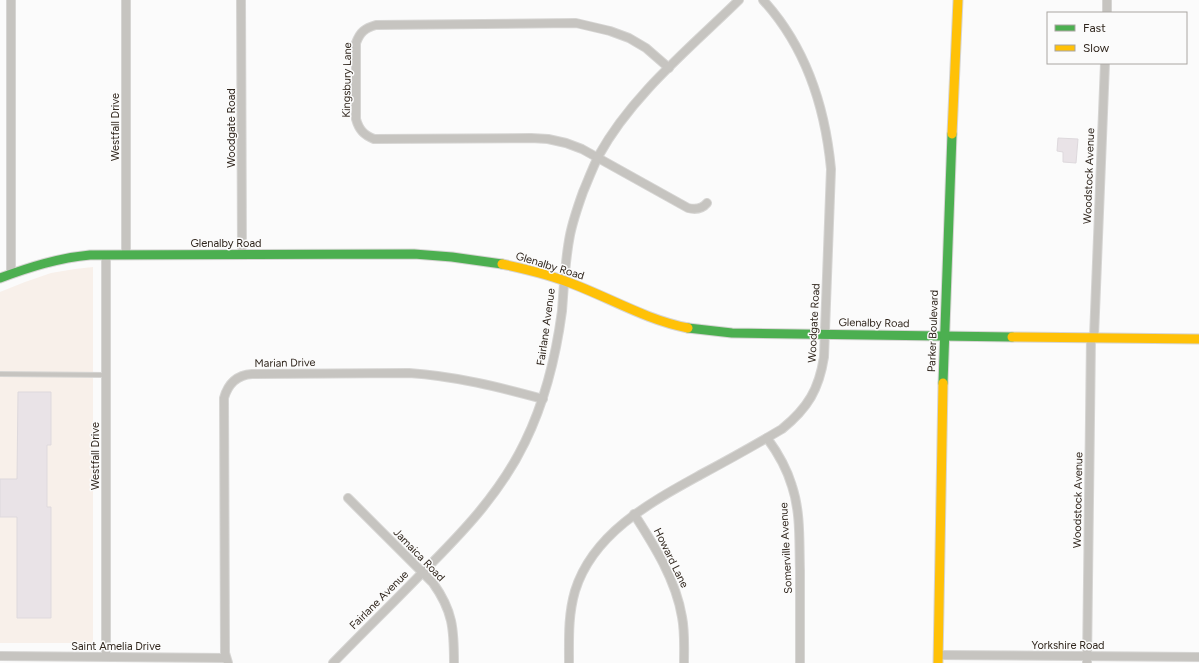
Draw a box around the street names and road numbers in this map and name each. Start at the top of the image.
street label: Kingsbury Lane [340,42,354,118]
street label: Woodgate Road [225,88,238,168]
street label: Westfall Drive [109,93,122,161]
street label: Woodstock Avenue [1081,128,1097,224]
street label: Glenalby Road [190,237,262,250]
street label: Glenalby Road [514,249,586,283]
street label: Woodgate Road [805,283,823,363]
street label: Fairlane Avenue [534,288,558,366]
street label: Parker Boulevard [925,290,941,372]
street label: Glenalby Road [838,316,910,330]
street label: Marian Drive [254,356,316,370]
street label: Westfall Drive [89,422,102,490]
street label: Woodstock Avenue [1071,452,1085,548]
street label: Somerville Avenue [777,502,795,594]
street label: Jamaica Road [391,526,447,584]
street label: Howard Lane [651,526,691,590]
street label: Fairlane Avenue [347,568,411,632]
street label: Yorkshire Road [1032,639,1105,652]
street label: Saint Amelia Drive [71,640,161,653]

